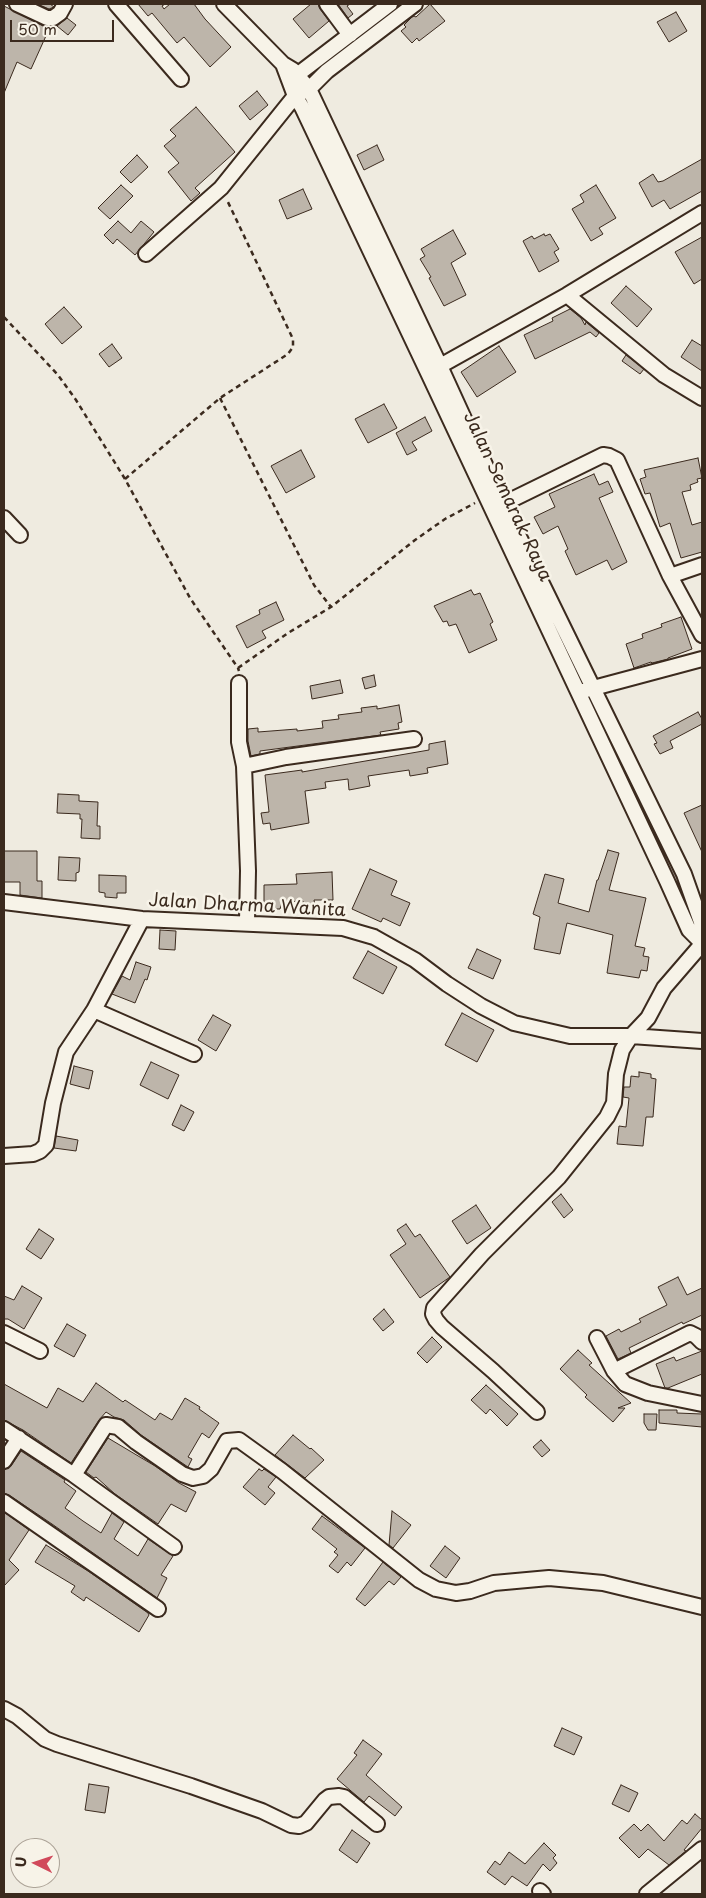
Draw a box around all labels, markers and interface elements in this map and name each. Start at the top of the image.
scale bar [12,10,116,42]
text: 50 m [18,17,57,40]
street label: Jalan Semarak Raya [458,409,556,585]
street label: Jalan Dharma Wanita [148,890,346,922]
north arrow [10,1838,60,1888]
text: U [10,1856,31,1868]

